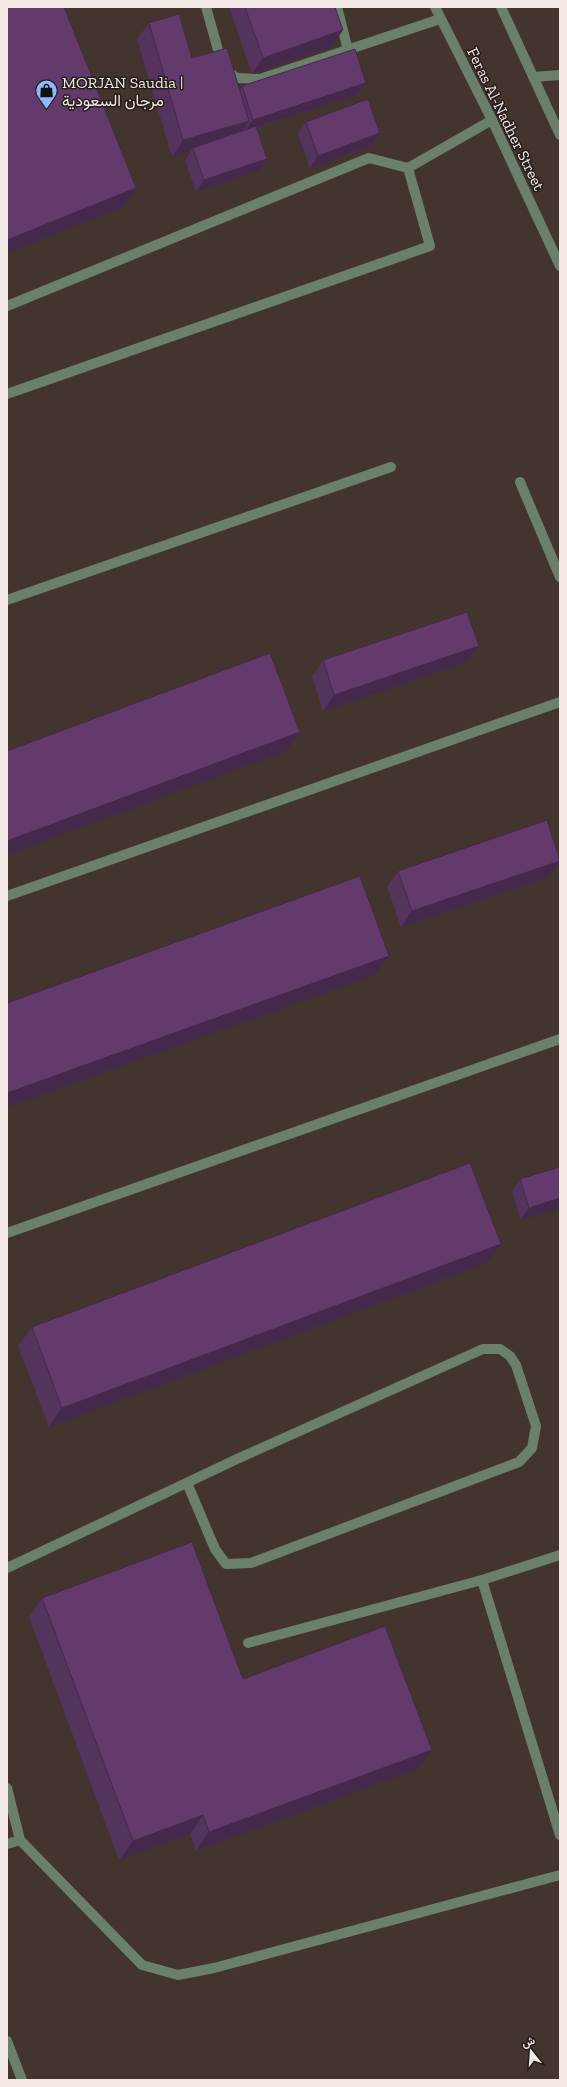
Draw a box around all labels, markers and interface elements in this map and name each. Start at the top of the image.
street label: Feras Al-Nadher Street [463,44,549,194]
place label: MORJAN Saudia | مرجان السعودية [62,73,183,111]
shop icon: MORJAN Saudia | مرجان السعودية [33,78,59,111]
north arrow [511,2031,551,2071]
text: ش [520,2034,536,2050]

